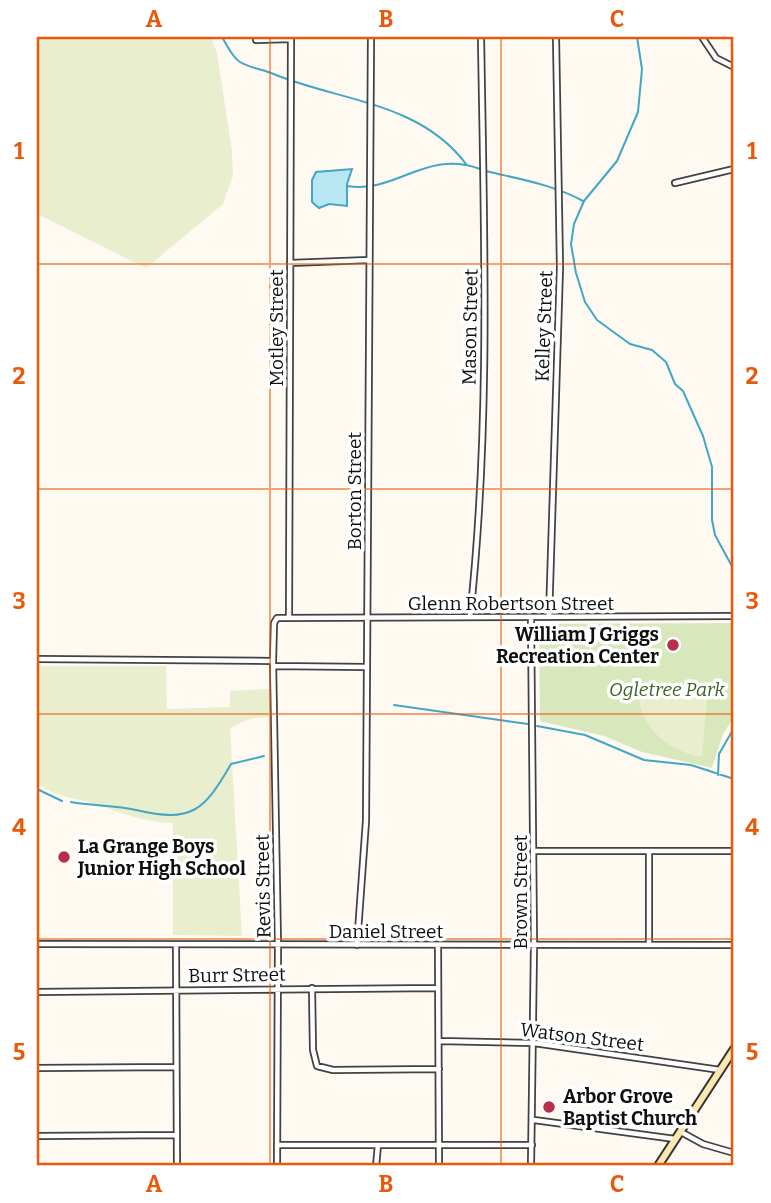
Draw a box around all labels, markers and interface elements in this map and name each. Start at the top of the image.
text: A [146,5,163,33]
text: B [379,5,393,33]
text: C [610,5,624,33]
text: 1 [14,137,24,165]
text: 1 [747,137,757,165]
street label: Mason Street [457,268,483,385]
street label: Motley Street [265,269,288,387]
street label: Kelley Street [531,270,557,382]
text: 2 [13,362,26,390]
text: 2 [746,362,759,390]
street label: Borton Street [343,432,366,550]
text: 3 [12,587,26,615]
text: 3 [745,587,759,615]
street label: Glenn Robertson Street [408,592,614,615]
place label: William J Griggs Recreation Center [496,623,659,668]
marker: William J Griggs Recreation Center [665,637,681,653]
park label: Ogletree Park [609,678,726,701]
text: 4 [12,813,26,841]
text: 4 [745,813,759,841]
street label: Revis Street [251,834,275,938]
street label: Brown Street [509,834,532,949]
place label: La Grange Boys Junior High School [77,835,246,880]
marker: La Grange Boys Junior High School [56,849,72,865]
street label: Daniel Street [329,920,443,943]
street label: Burr Street [188,963,286,987]
street label: Watson Street [519,1018,645,1056]
text: 5 [13,1038,25,1066]
text: 5 [746,1038,758,1066]
place label: Arbor Grove Baptist Church [563,1085,697,1130]
marker: Arbor Grove Baptist Church [541,1099,557,1115]
text: A [146,1170,163,1198]
text: B [379,1170,393,1198]
text: C [610,1170,624,1198]

